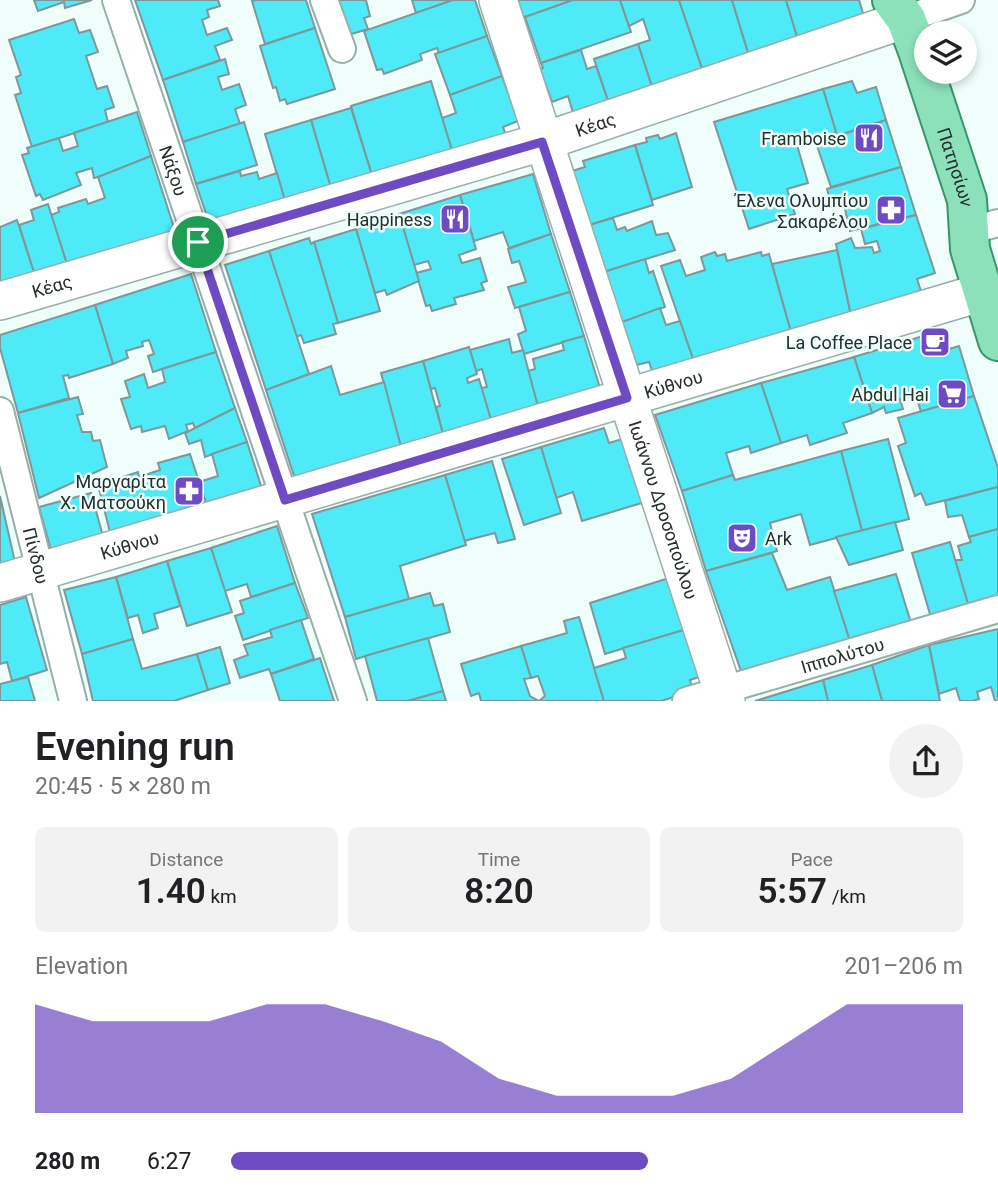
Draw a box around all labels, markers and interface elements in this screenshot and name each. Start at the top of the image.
map controls [914,21,977,84]
button: layers [914,21,977,84]
street label: Κέας [572,108,618,141]
restaurant icon: Framboise [852,121,886,155]
street label: Πατησίων [933,125,978,207]
place label: Framboise [761,128,846,149]
street label: Νάξου [155,143,192,198]
place label: Έλενα Ολυμπίου Σακαρέλου [733,190,868,232]
pharmacy icon: Έλενα Ολυμπίου Σακαρέλου [874,193,908,227]
restaurant icon: Happiness [438,202,472,236]
place label: Happiness [347,209,432,230]
pin [168,212,228,272]
icon: arrive [179,223,217,261]
street label: Κέας [29,270,74,302]
cafe icon: La Coffee Place [918,325,952,359]
place label: La Coffee Place [786,332,912,353]
street label: Κύθνου [641,365,705,402]
supermarket icon: Abdul Hai [935,377,969,411]
place label: Abdul Hai [851,384,929,405]
street label: Ιωάννου Δροσοπούλου [625,418,703,602]
place label: Μαργαρίτα Χ. Ματσούκη [60,471,167,513]
pharmacy icon: Μαργαρίτα Χ. Ματσούκη [172,474,206,508]
theatre icon: Ark [725,521,759,555]
street label: Πίνδου [19,525,54,586]
street label: Κύθνου [98,526,161,563]
place label: Ark [765,528,793,549]
street label: Ιππολύτου [798,633,886,677]
button: share [889,724,963,798]
text: Evening run [35,725,235,769]
text: 20:45 · 5 × 280 m [35,773,211,800]
text: Distance [149,848,223,871]
text: Time [478,848,520,871]
text: Pace [791,848,833,871]
text: 1.40 [136,871,206,912]
text: 8:20 [464,871,534,912]
text: 5:57 [757,871,827,912]
text: km [206,885,237,908]
text: /km [827,885,866,908]
text: Elevation [35,953,128,980]
text: 201–206 m [844,953,963,980]
text: 280 m [35,1148,100,1175]
text: 6:27 [147,1148,191,1175]

